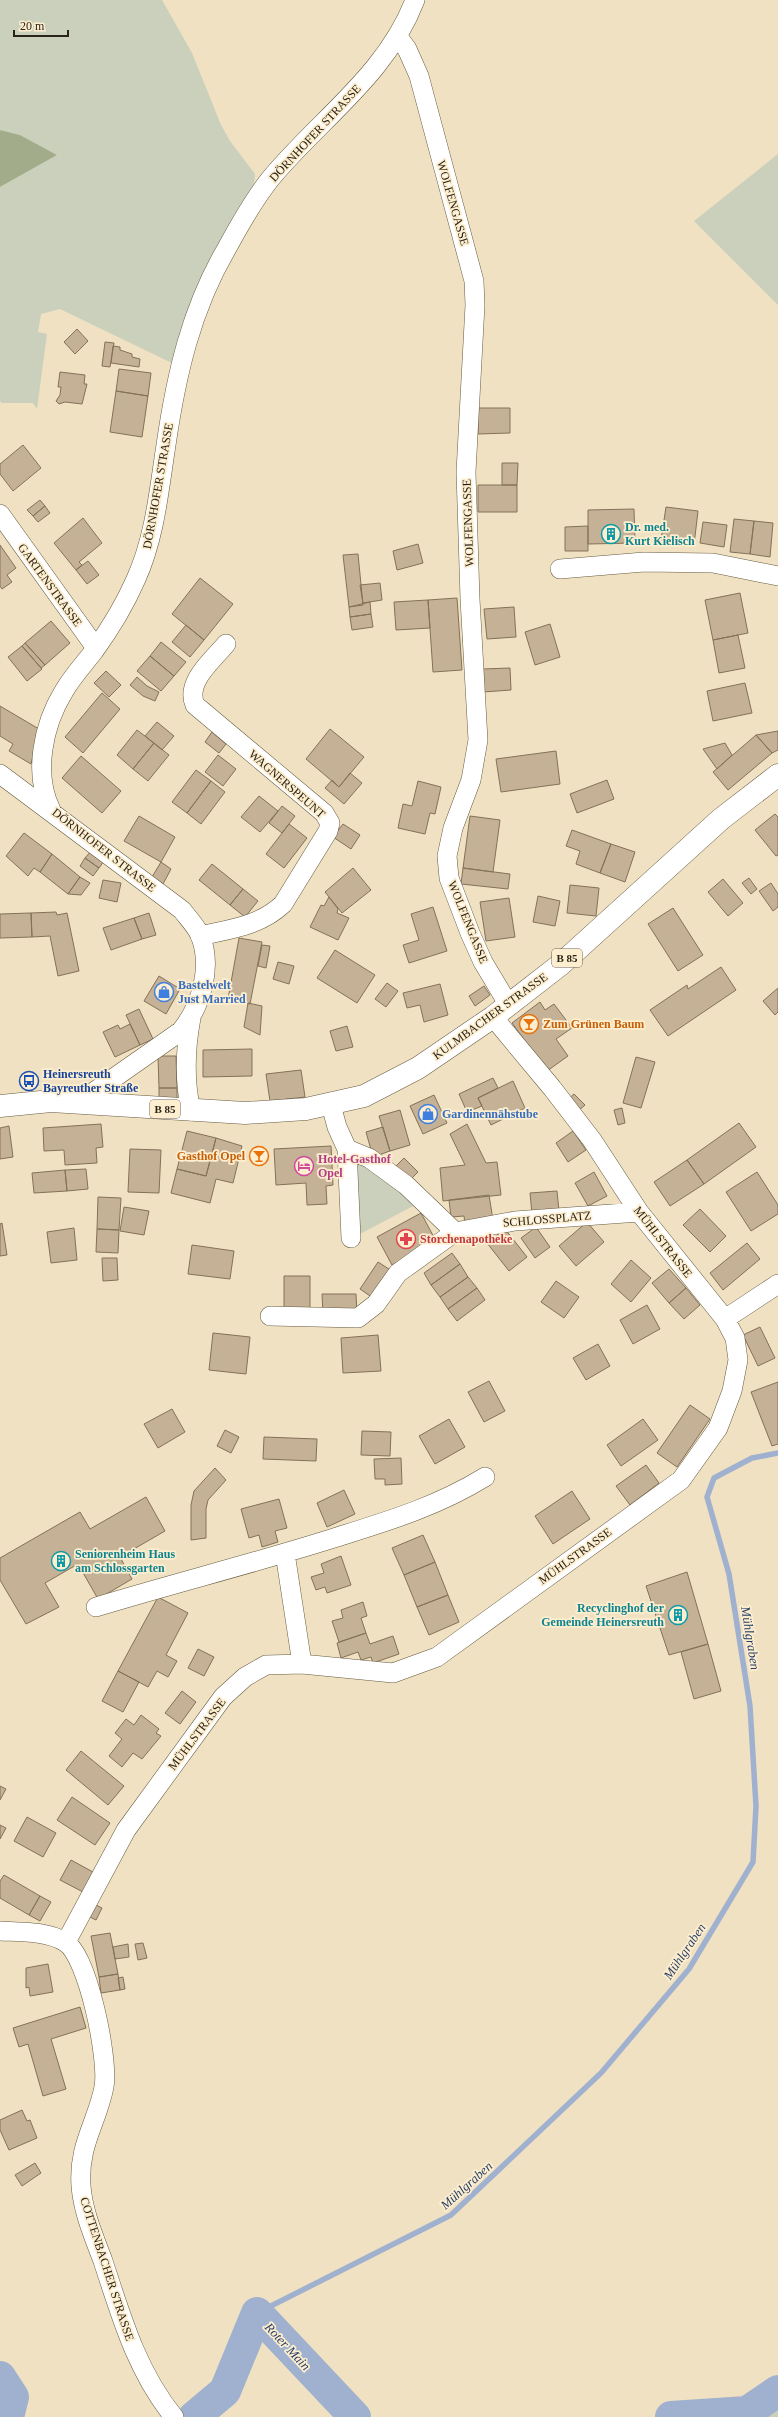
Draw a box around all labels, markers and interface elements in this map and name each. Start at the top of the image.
scale bar [14,12,68,38]
text: 20 m [20,19,45,33]
street label: DÖRNHOFER STRASSE [266,82,364,184]
street label: WOLFENGASSE [434,159,472,247]
street label: DÖRNHOFER STRASSE [140,422,176,550]
street label: WOLFENGASSE [459,479,477,567]
place label: Dr. med. Kurt Kielisch [625,520,695,548]
building icon: Dr. med. Kurt Kielisch [600,523,622,545]
street label: GARTENSTRASSE [15,541,85,629]
street label: WAGNERSPEUNT [246,747,329,821]
street label: DÖRNHOFER STRASSE [49,805,159,895]
street label: WOLFENGASSE [445,879,491,965]
road number: B 85 [552,949,582,967]
street label: KULMBACHER STRASSE [430,970,550,1062]
place label: Bastelwelt Just Married [178,978,246,1006]
shop icon: Bastelwelt Just Married [153,981,175,1003]
bar icon: Zum Grünen Baum [518,1013,540,1035]
place label: Zum Grünen Baum [543,1017,644,1031]
place label: Heinersreuth Bayreuther Straße [43,1067,139,1095]
bus stop icon: Heinersreuth Bayreuther Straße [18,1070,40,1092]
road number: B 85 [150,1100,180,1118]
shop icon: Gardinennähstube [417,1103,439,1125]
place label: Gardinennähstube [442,1107,539,1121]
bar icon: Gasthof Opel [248,1145,270,1167]
place label: Gasthof Opel [177,1149,246,1163]
place label: Hotel-Gasthof Opel [318,1152,392,1180]
hotel icon: Hotel-Gasthof Opel [293,1155,315,1177]
street label: MÜHLSTRASSE [631,1204,695,1280]
street label: SCHLOSSPLATZ [502,1208,592,1230]
pharmacy icon: Storchenapotheke [395,1228,417,1250]
place label: Storchenapotheke [420,1232,513,1246]
street label: MÜHLSTRASSE [536,1525,614,1587]
place label: Seniorenheim Haus am Schlossgarten [75,1547,175,1575]
building icon: Seniorenheim Haus am Schlossgarten [50,1550,72,1572]
place label: Recyclinghof der Gemeinde Heinersreuth [541,1601,665,1629]
building icon: Recyclinghof der Gemeinde Heinersreuth [667,1604,689,1626]
water label: Mühlgraben [738,1604,763,1671]
street label: MÜHLSTRASSE [165,1695,229,1773]
water label: Mühlgraben [660,1920,709,1983]
water label: Mühlgraben [437,2158,495,2213]
street label: COTTENBACHER STRASSE [77,2195,137,2343]
water label: Roter Main [261,2319,313,2373]

